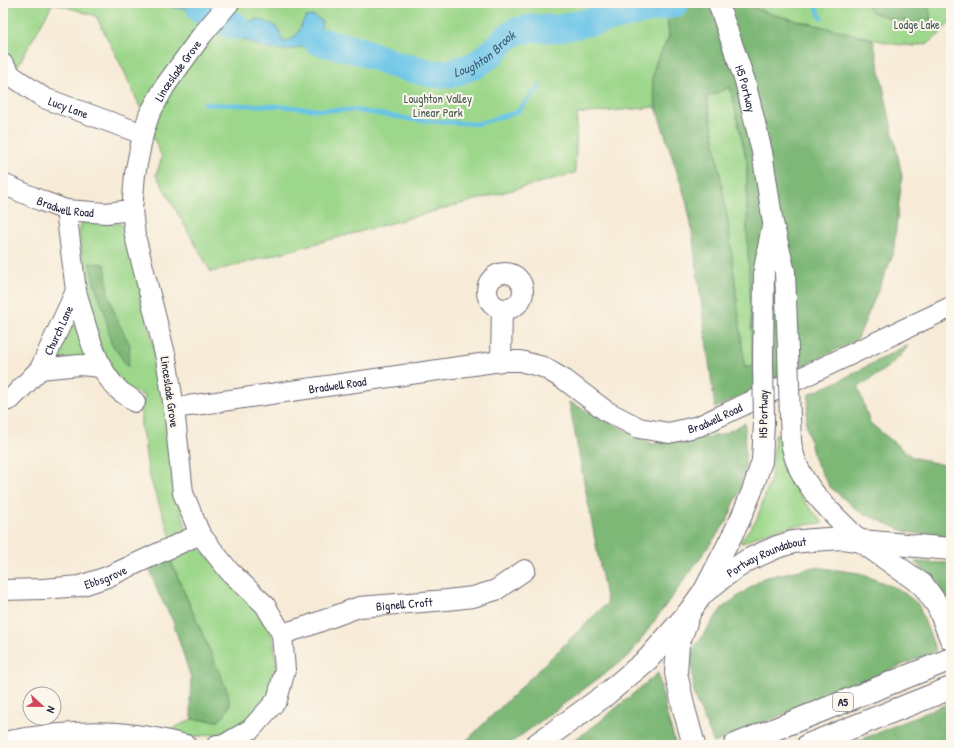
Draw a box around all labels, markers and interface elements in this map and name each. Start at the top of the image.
park label: Lodge Lake [894,16,940,33]
water label: Loughton Brook [451,25,520,81]
street label: Linceslade Grove [150,36,205,104]
street label: H5 Portway [732,62,761,114]
park label: Loughton Valley Linear Park [404,90,472,121]
street label: Lucy Lane [46,92,91,122]
street label: Bradwell Road [34,191,95,221]
street label: Church Lane [39,302,77,358]
street label: Linceslade Grove [157,355,183,429]
street label: Bradwell Road [307,372,368,397]
street label: H5 Portway [754,390,772,438]
street label: Bradwell Road [686,398,745,437]
street label: Portway Roundabout [723,532,808,581]
street label: Ebbsgrove [82,561,129,593]
street label: Bignell Croft [375,593,434,614]
north arrow [22,686,62,726]
road number: A5 [833,693,853,711]
text: N [44,704,59,715]

